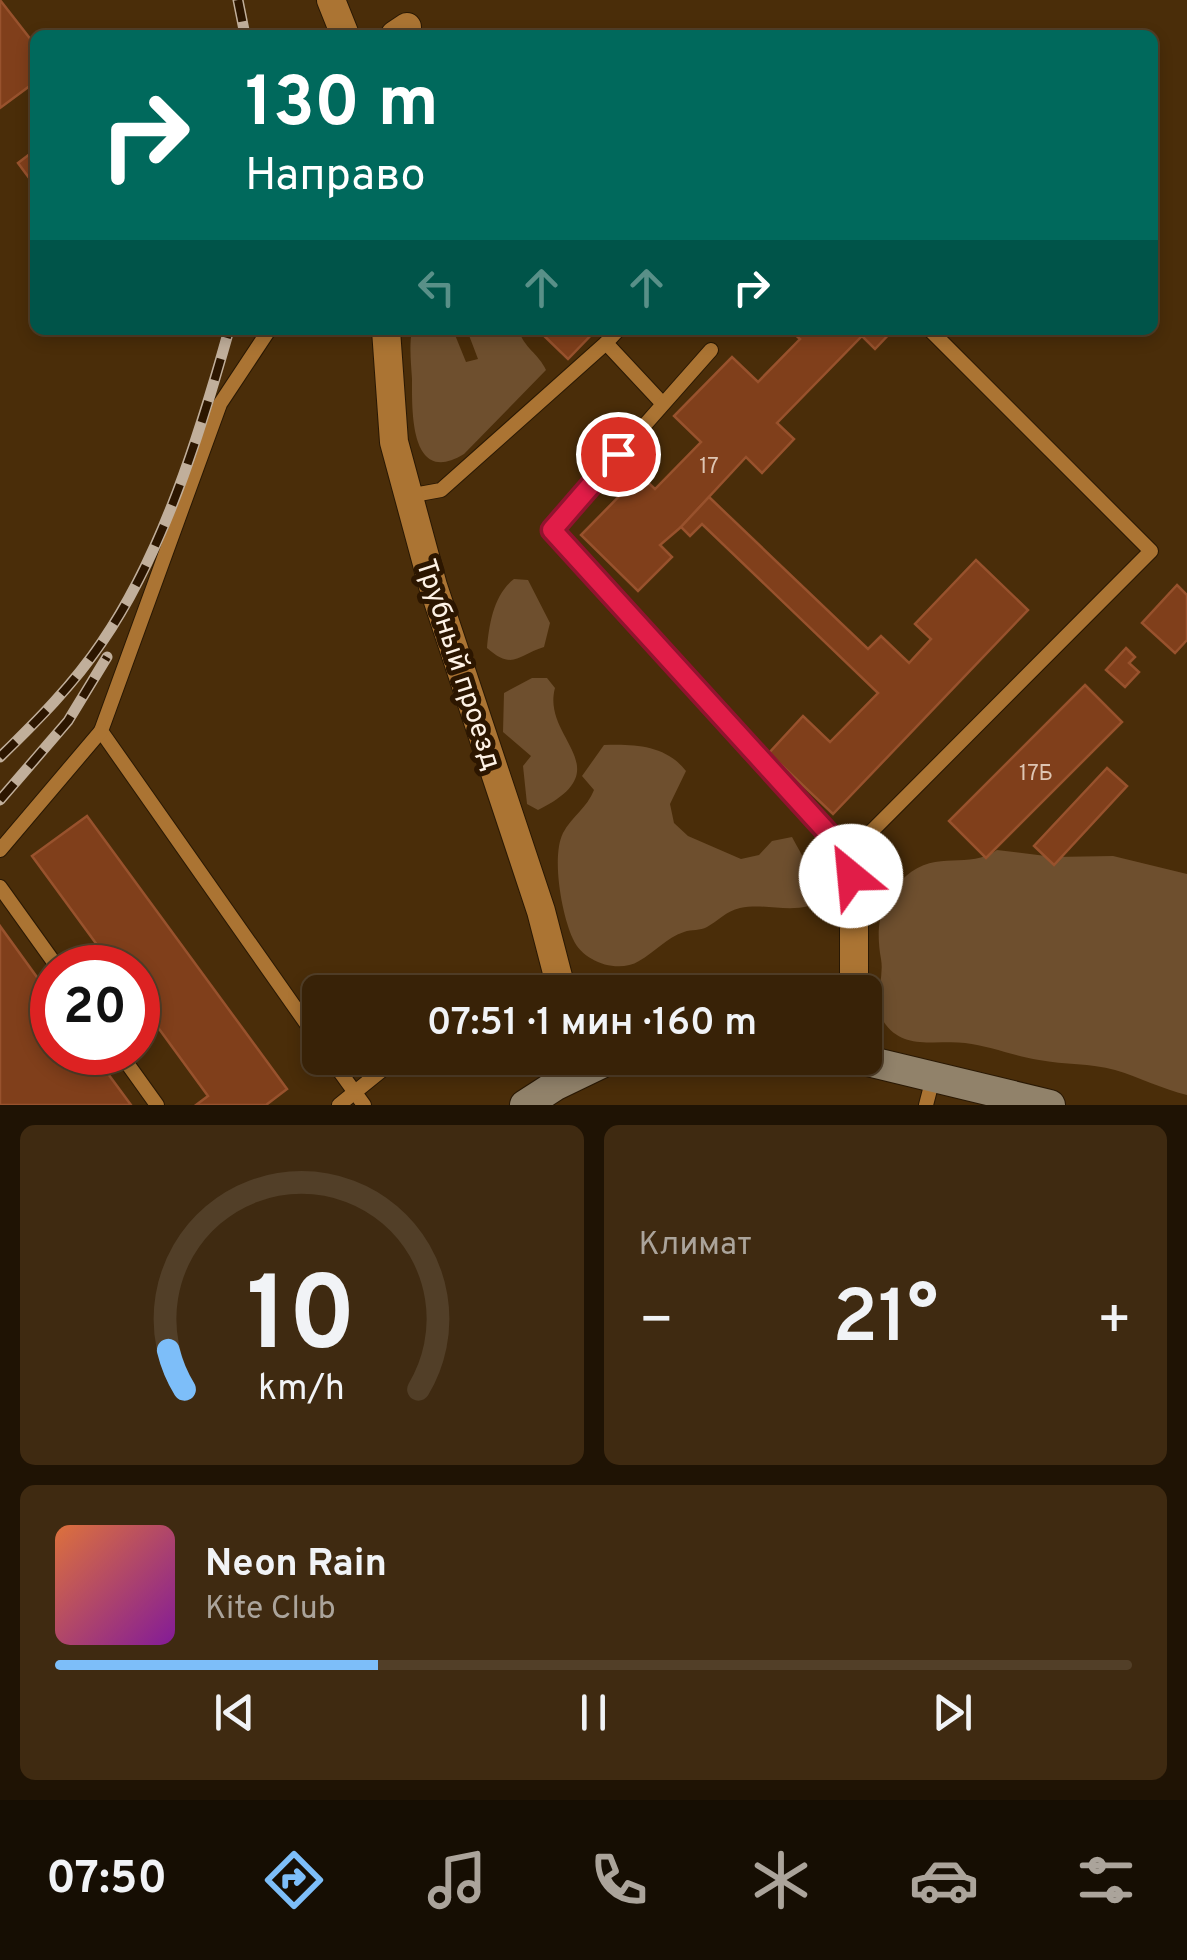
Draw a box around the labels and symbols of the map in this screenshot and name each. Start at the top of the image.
pin [576,412,661,497]
house number: 17 [699,454,719,481]
street label: Трубный проезд [406,555,508,775]
house number: 17Б [1019,761,1053,788]
position arrow [799,824,903,928]
speed limit sign: 20 [30,945,160,1075]

